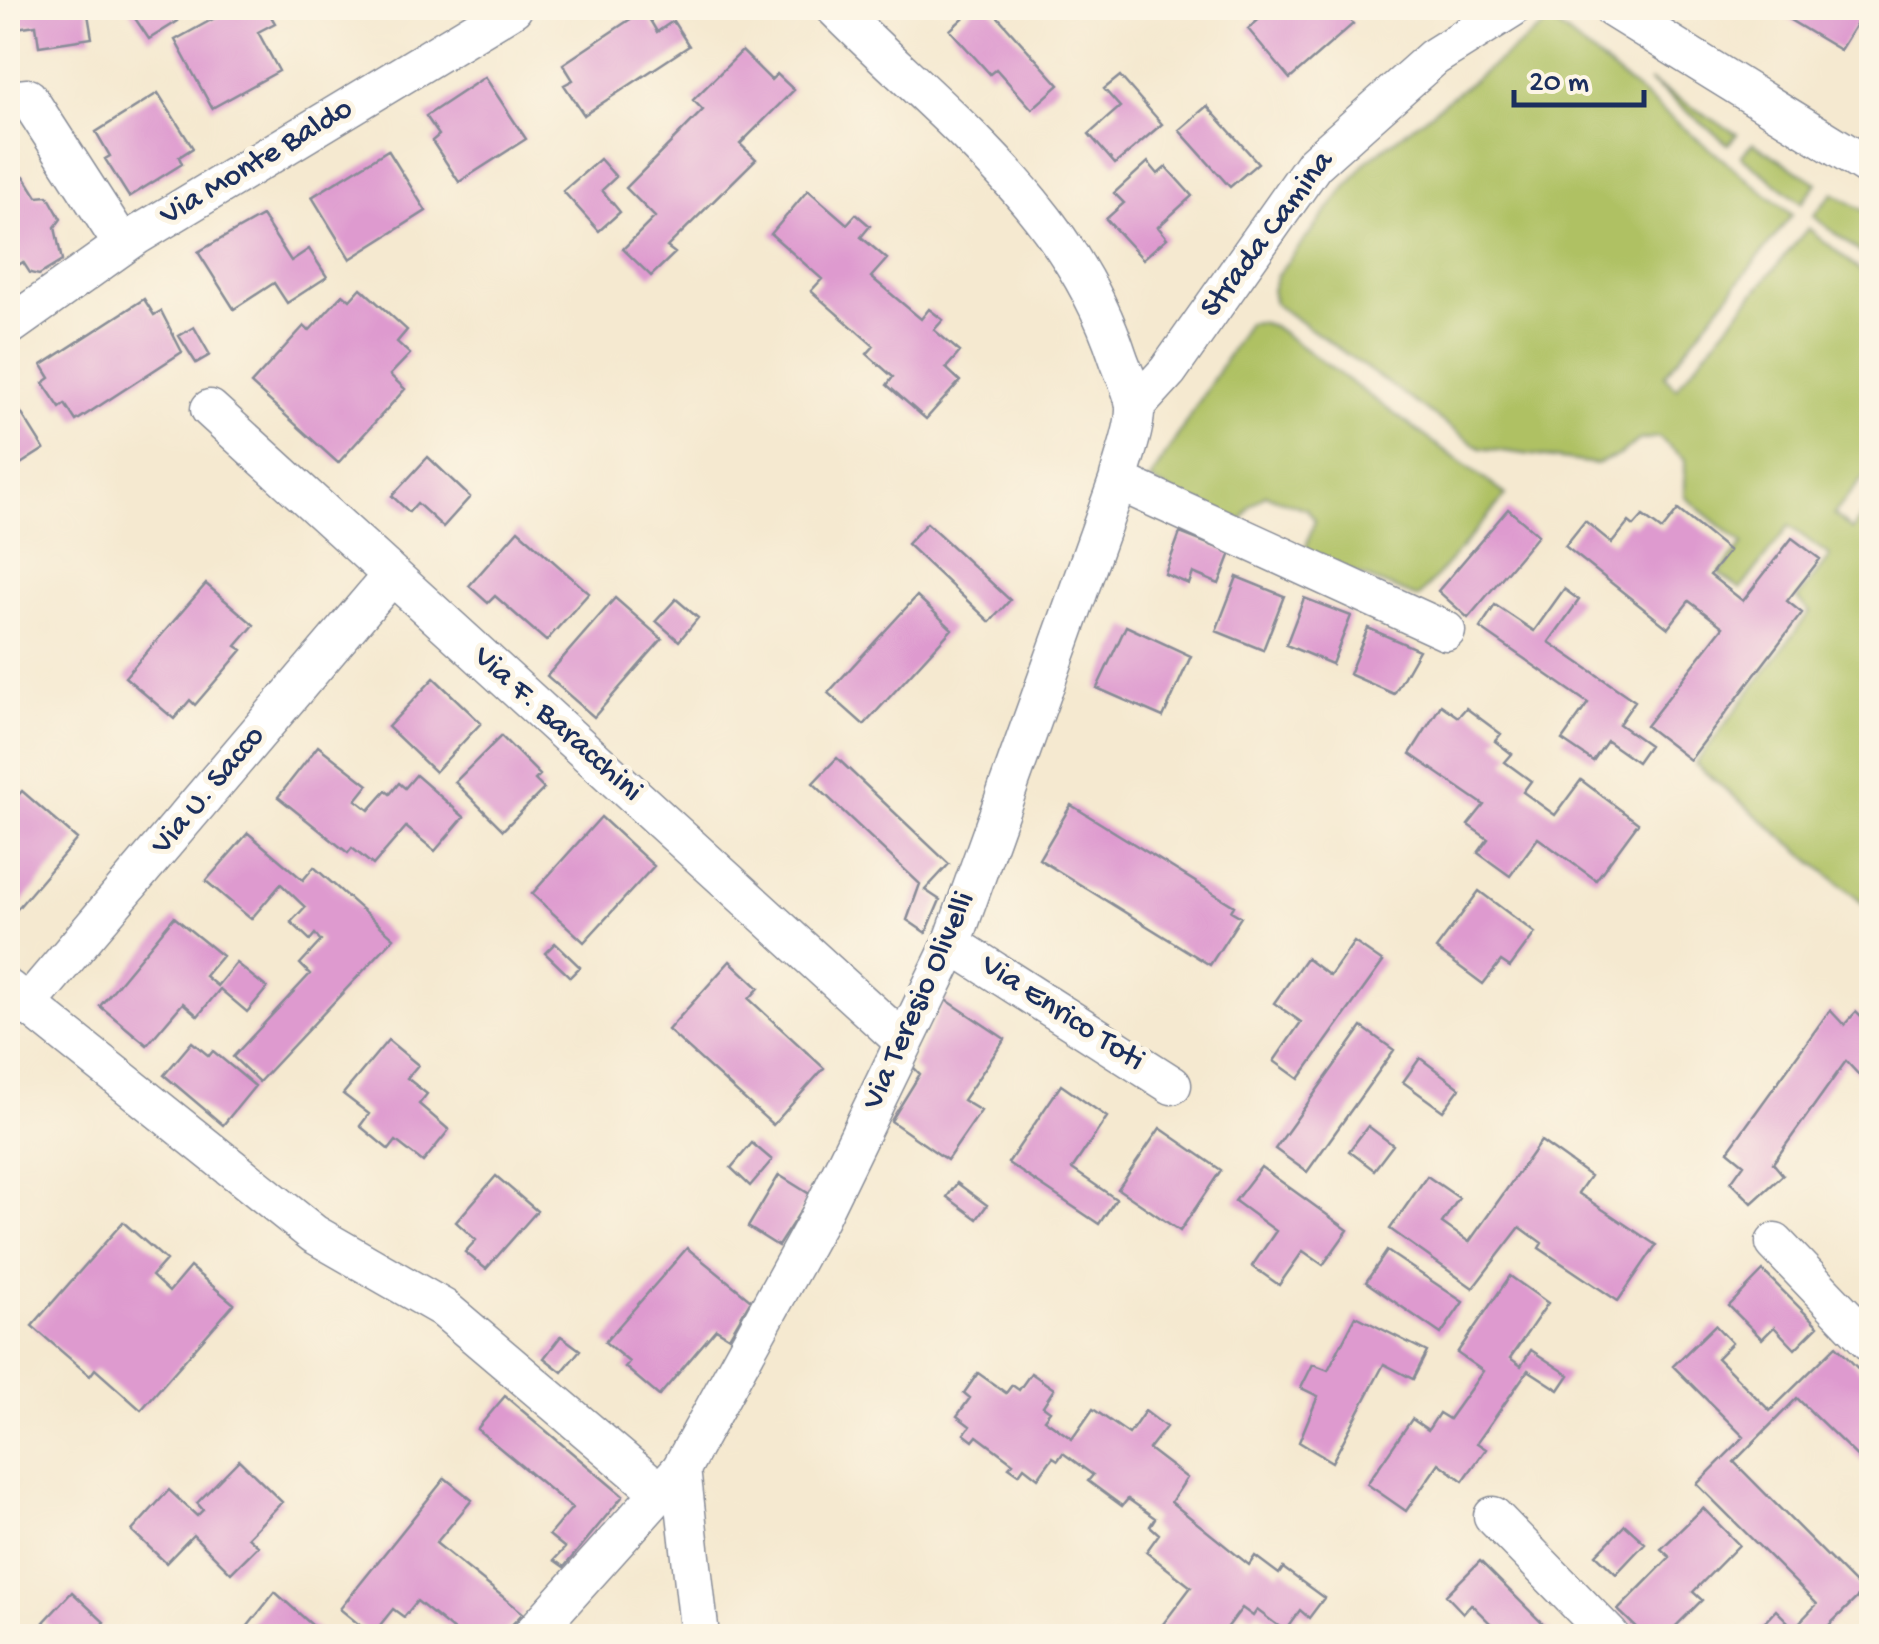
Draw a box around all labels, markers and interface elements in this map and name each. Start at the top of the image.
scale bar [1514,45,1644,107]
text: 20 m [1529,67,1589,102]
street label: Via Monte Baldo [153,91,360,236]
street label: Strada Camina [1193,143,1344,326]
street label: Via F. Baracchini [464,638,650,811]
street label: Via U. Sacco [143,719,274,864]
street label: Via Teresio Olivelli [855,886,985,1117]
street label: Via Enrico Toti [972,946,1151,1081]

